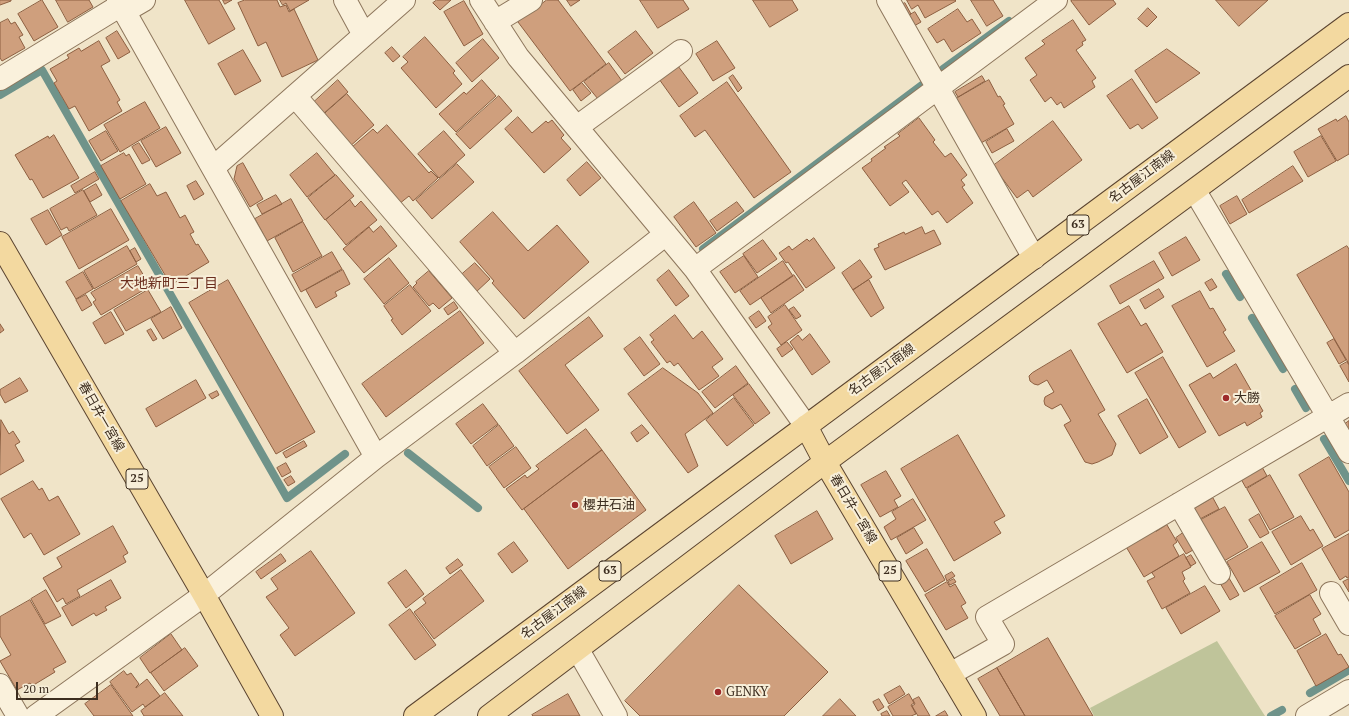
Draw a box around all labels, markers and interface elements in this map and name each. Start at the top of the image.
street label: 名古屋江南線 [1106,147,1178,207]
road number: 63 [1067,215,1089,235]
district label: 大地新町三丁目 [120,276,218,292]
street label: 名古屋江南線 [846,341,918,399]
street label: 春日井一宮線 [75,379,127,455]
place label: 大勝 [1234,390,1260,406]
marker: 大勝 [1221,393,1231,403]
road number: 25 [126,469,148,489]
street label: 春日井一宮線 [826,472,880,546]
place label: 櫻井石油 [583,497,635,513]
marker: 櫻井石油 [570,500,580,510]
road number: 63 [599,561,621,581]
road number: 25 [879,561,901,581]
street label: 名古屋江南線 [518,583,590,643]
scale bar [18,674,100,700]
text: 20 m [23,681,49,696]
place label: GENKY [726,684,768,700]
marker: GENKY [713,687,723,697]

